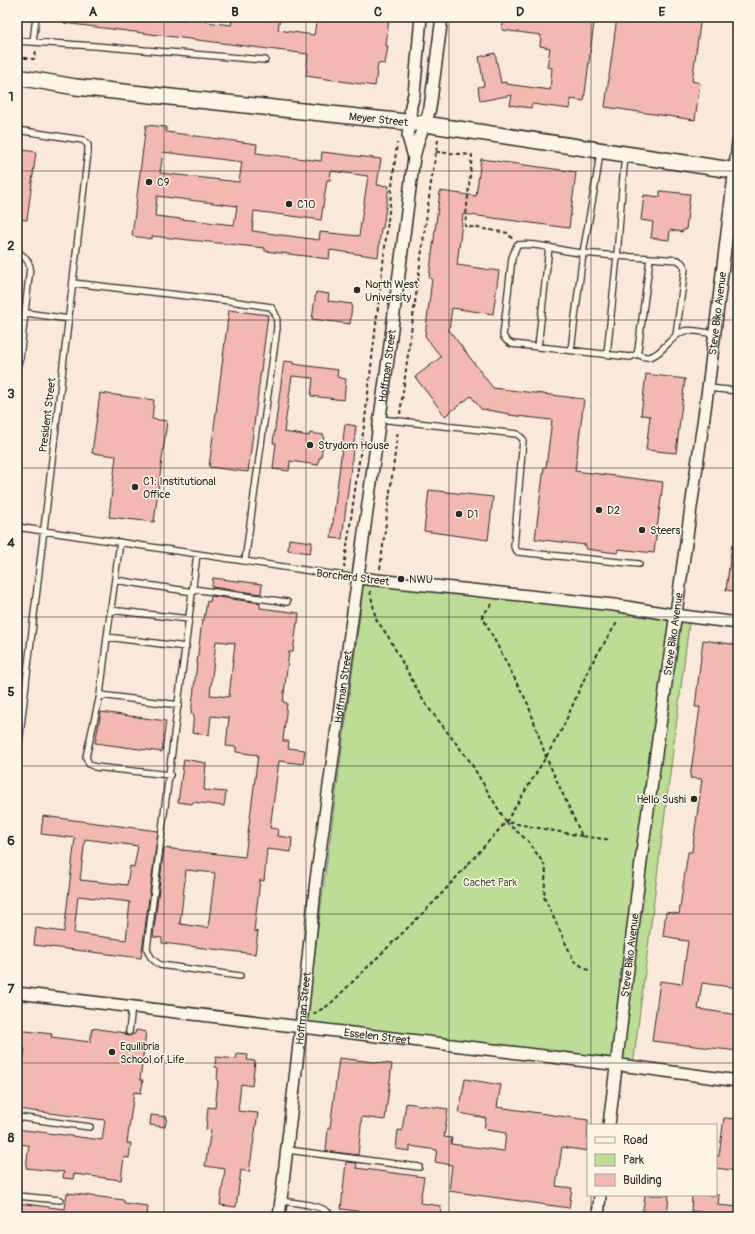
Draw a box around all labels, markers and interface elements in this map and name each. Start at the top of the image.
text: A [89,4,98,20]
text: B [231,4,239,20]
text: C [374,4,382,20]
text: D [516,4,524,20]
text: E [659,4,666,20]
text: 1 [8,89,14,105]
street label: Meyer Street [348,110,409,129]
place label: C9 [157,176,170,189]
marker: C9 [144,177,154,187]
place label: C10 [297,198,316,211]
marker: C10 [284,199,294,209]
text: 2 [7,238,15,254]
street label: Steve Biko Avenue [706,270,729,356]
place label: North West University [365,278,419,304]
marker: North West University [352,285,362,295]
street label: Hoffman Street [376,328,399,403]
street label: President Street [36,376,59,453]
text: 3 [7,386,15,402]
place label: Strydom House [318,439,390,452]
marker: Strydom House [305,440,315,450]
place label: C1: Institutional Office [143,475,216,501]
marker: C1: Institutional Office [130,482,140,492]
place label: D2 [607,504,620,517]
marker: D2 [594,505,604,515]
place label: D1 [467,508,478,521]
marker: D1 [454,509,464,519]
place label: Steers [650,524,681,537]
marker: Steers [637,525,647,535]
text: 4 [7,535,15,551]
street label: Borcherd Street [316,567,391,588]
place label: NWU [409,573,433,586]
marker: NWU [396,574,406,584]
street label: Steve Biko Avenue [661,591,686,677]
street label: Hoffman Street [332,649,355,724]
text: 5 [7,684,15,700]
place label: Hello Sushi [636,793,686,806]
marker: Hello Sushi [689,794,699,804]
text: 6 [7,833,15,849]
park label: Cachet Park [463,876,517,889]
street label: Steve Biko Avenue [619,912,642,998]
street label: Hoffman Street [293,971,314,1046]
text: 7 [8,981,15,997]
street label: Esselen Street [343,1026,412,1047]
place label: Equilibria School of Life [120,1040,185,1066]
marker: Equilibria School of Life [107,1047,117,1057]
legend [587,1124,717,1196]
text: 8 [8,1130,15,1146]
text: Road [623,1133,648,1148]
text: Park [623,1153,644,1168]
text: Building [623,1173,662,1188]

